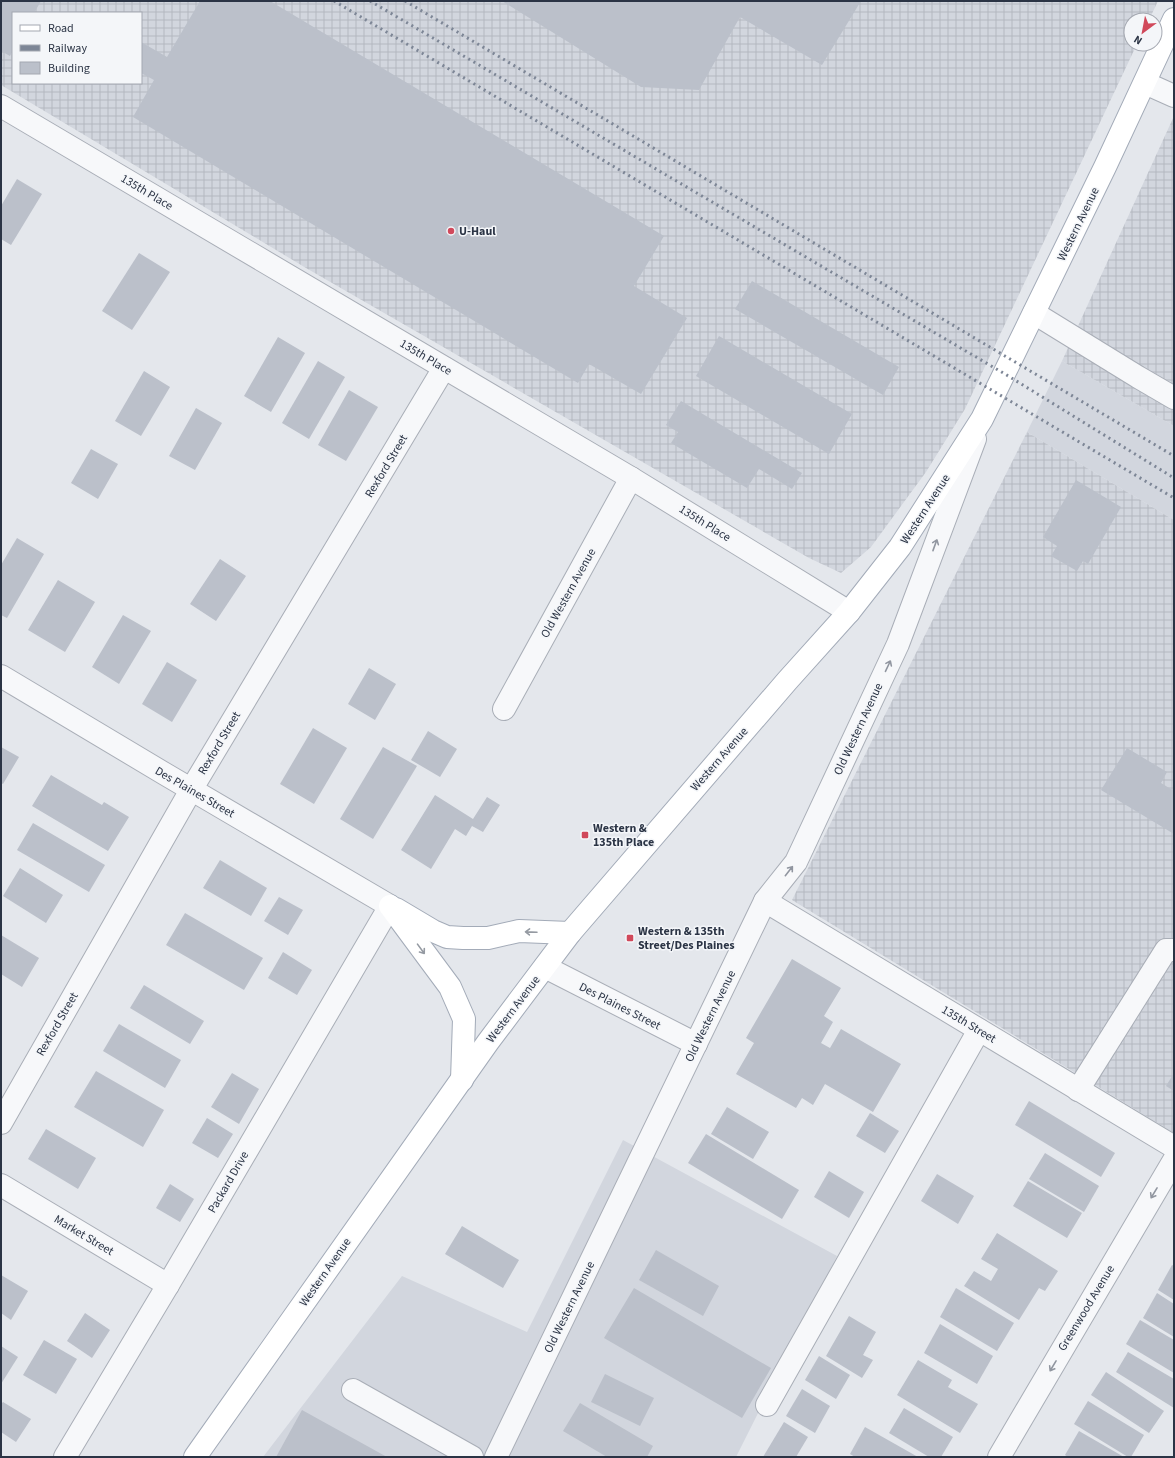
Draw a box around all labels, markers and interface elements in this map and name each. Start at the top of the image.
legend [12,12,142,84]
north arrow [1123,12,1163,52]
text: Road [48,20,74,37]
text: N [1131,32,1145,48]
text: Railway [48,40,87,57]
text: Building [48,60,90,77]
street label: 135th Place [118,170,176,215]
street label: Western Avenue [1053,184,1104,264]
place label: U-Haul [459,223,496,240]
marker: U-Haul [446,226,456,236]
street label: 135th Place [397,335,455,380]
street label: Rexford Street [361,431,412,501]
street label: Western Avenue [896,471,954,548]
street label: 135th Place [676,501,734,546]
one-way arrow [932,539,940,551]
street label: Old Western Avenue [537,545,600,641]
one-way arrow [885,660,892,672]
street label: Old Western Avenue [830,680,887,778]
street label: Rexford Street [194,708,245,778]
street label: Western Avenue [687,723,752,795]
street label: Des Plaines Street [152,763,238,822]
place label: Western & 135th Place [593,820,654,851]
marker: Western & 135th Place [580,830,590,840]
one-way arrow [784,865,793,876]
place label: Western & 135th Street/Des Plaines [638,923,735,954]
one-way arrow [525,928,538,935]
marker: Western & 135th Street/Des Plaines [625,933,635,943]
one-way arrow [417,943,425,954]
street label: Old Western Avenue [681,967,740,1065]
street label: Western Avenue [482,972,544,1046]
street label: Des Plaines Street [576,979,664,1034]
street label: Rexford Street [32,989,83,1059]
street label: 135th Street [938,1001,999,1047]
street label: Packard Drive [204,1148,253,1216]
one-way arrow [1150,1187,1158,1199]
street label: Market Street [51,1211,117,1260]
street label: Western Avenue [295,1235,355,1310]
street label: Old Western Avenue [540,1258,599,1356]
street label: Greenwood Avenue [1054,1262,1119,1354]
one-way arrow [1048,1360,1056,1372]

